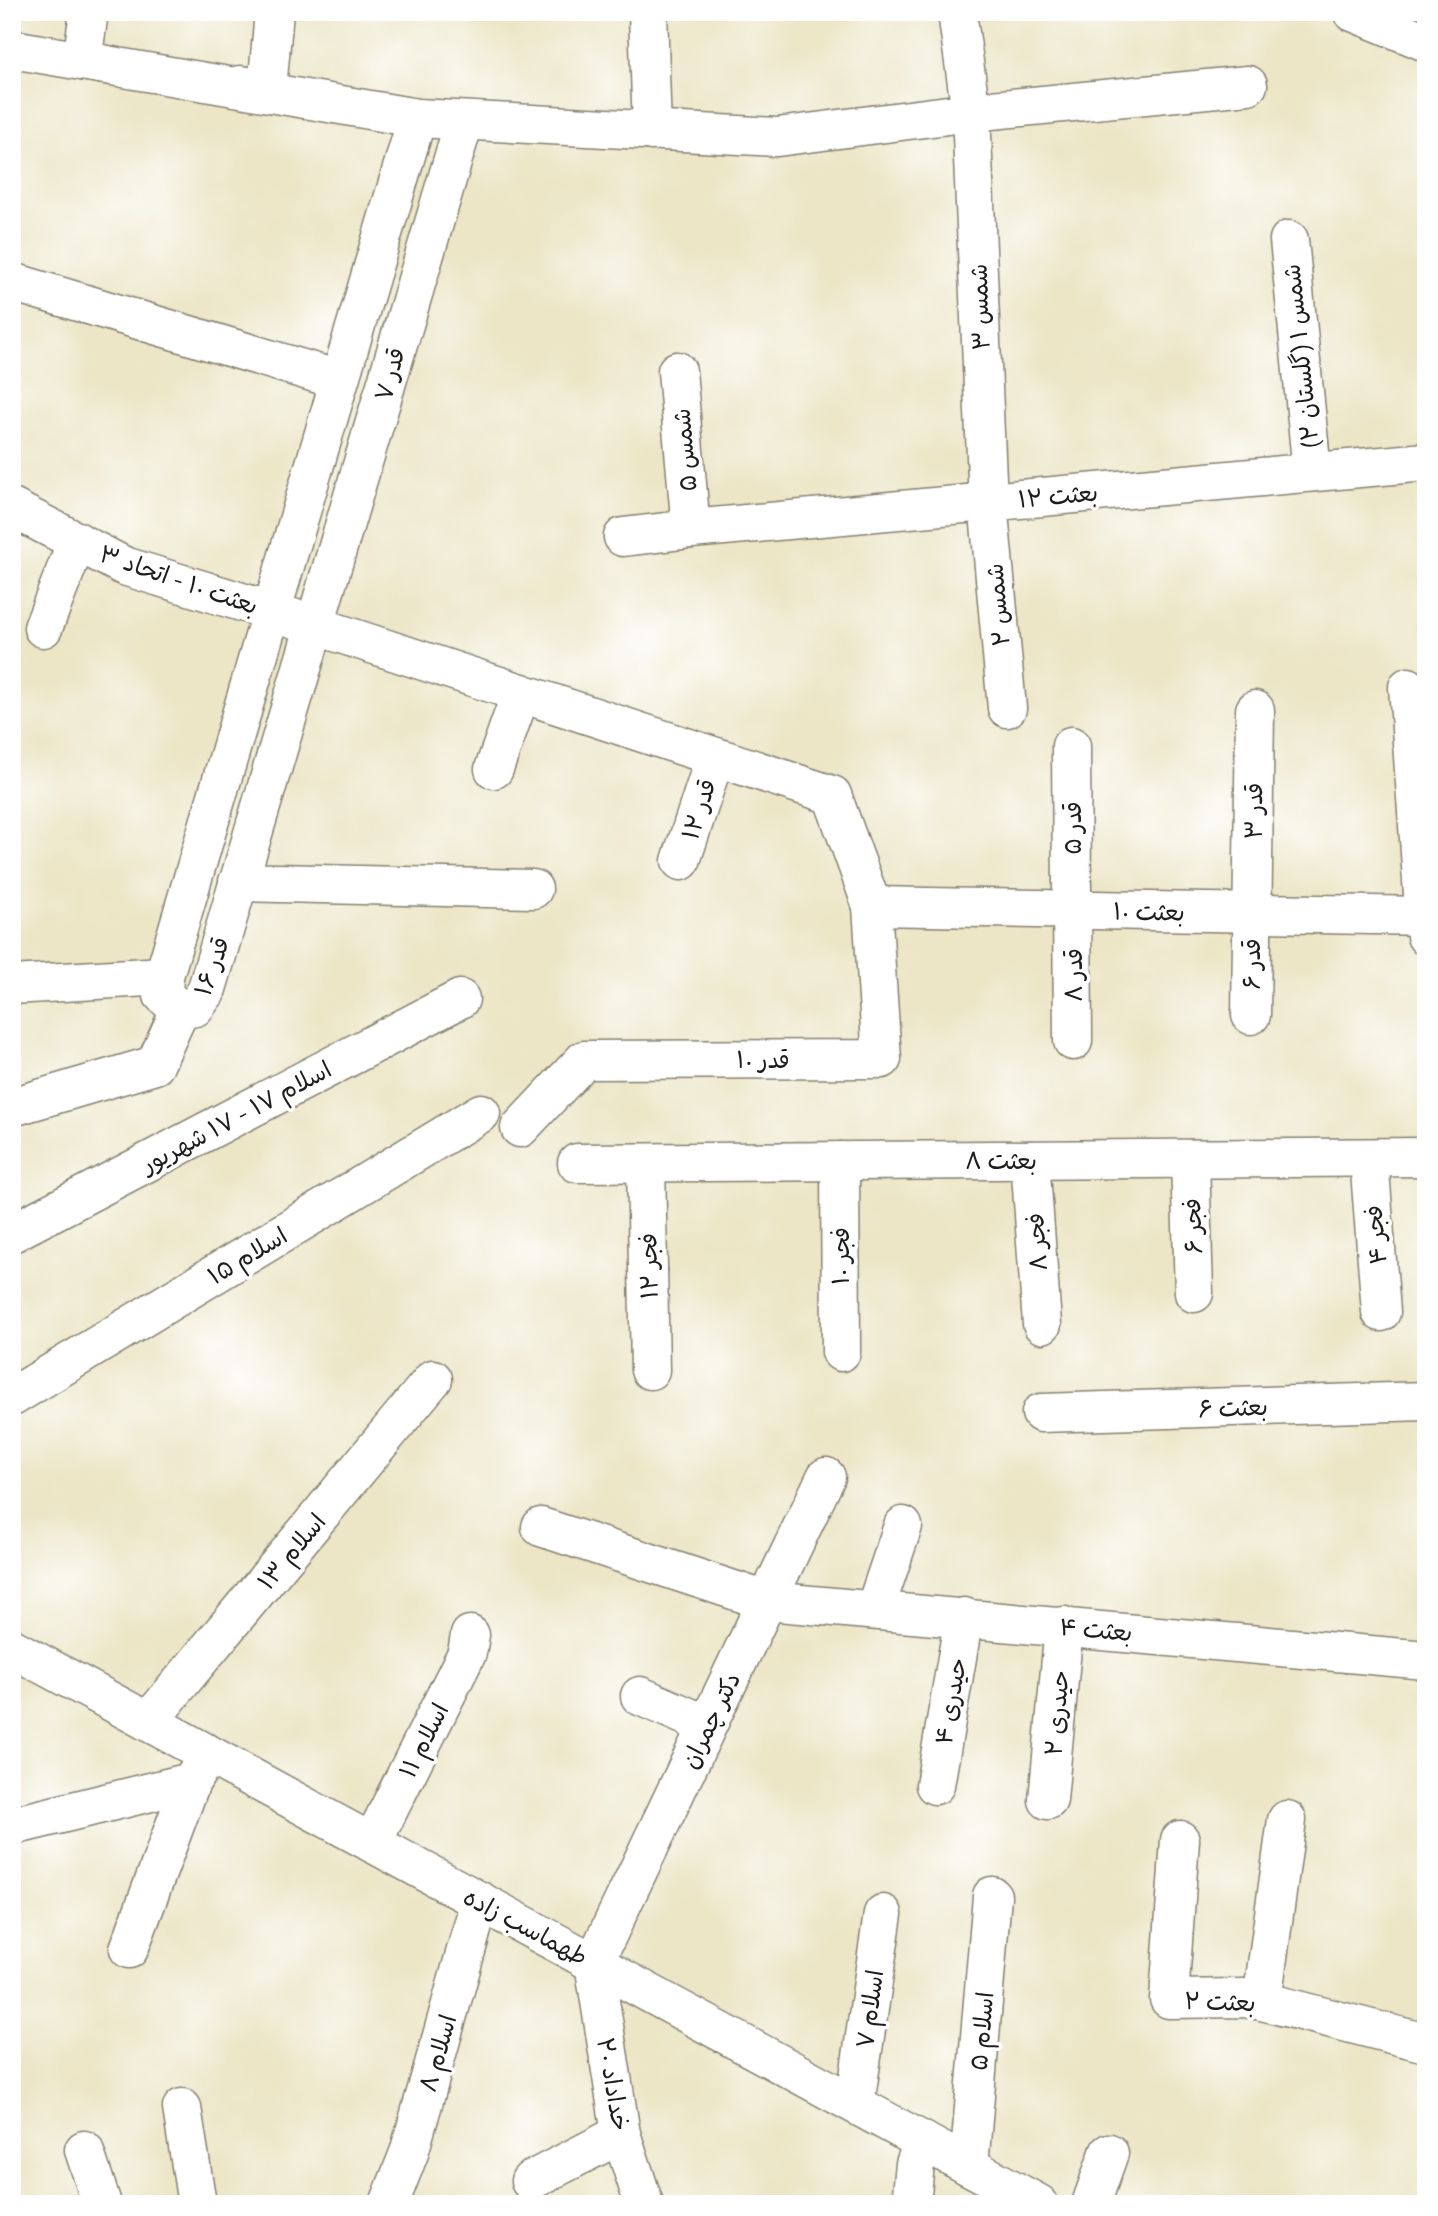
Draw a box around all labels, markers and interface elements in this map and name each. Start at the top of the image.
street label: شمس ۳ [963,263,995,351]
street label: شمس ۱ (گلستان ۲) [1275,263,1325,449]
street label: قدر ۷ [367,344,411,404]
street label: شمس ۵ [665,407,703,493]
street label: بعثت ۱۲ [1017,477,1099,513]
street label: بعثت ۱۰ - اتحاد ۳ [96,538,262,620]
street label: شمس ۲ [978,562,1016,648]
street label: قدر ۱۲ [674,775,722,843]
street label: قدر ۳ [1238,782,1268,840]
street label: قدر ۵ [1057,801,1087,855]
street label: بعثت ۱۰ [1113,895,1185,927]
street label: قدر ۱۶ [187,933,235,999]
street label: قدر ۶ [1236,938,1266,990]
street label: قدر ۸ [1058,948,1088,1002]
street label: قدر ۱۰ [736,1044,790,1074]
street label: اسلام ۱۷ - ۱۷ شهریور [134,1053,338,1183]
street label: بعثت ۸ [965,1145,1037,1175]
street label: فجر ۶ [1176,1198,1208,1254]
street label: فجر ۴ [1357,1204,1393,1266]
street label: فجر ۸ [1019,1212,1053,1272]
street label: اسلام ۱۵ [202,1220,294,1294]
street label: فجر ۱۰ [825,1227,855,1285]
street label: فجر ۱۲ [632,1233,664,1299]
street label: بعثت ۶ [1198,1391,1268,1423]
street label: اسلام ۱۳ [250,1507,335,1598]
street label: بعثت ۴ [1058,1611,1134,1647]
street label: حیدری ۴ [928,1655,972,1747]
street label: دکتر چمران [674,1667,747,1774]
street label: حیدری ۲ [1037,1669,1075,1757]
street label: اسلام ۱۱ [392,1698,458,1784]
street label: طهماسب زاده [459,1881,593,1971]
street label: اسلام ۷ [849,1968,893,2051]
street label: بعثت ۲ [1184,1985,1256,2017]
street label: اسلام ۵ [963,1990,1003,2072]
street label: اسلام ۸ [412,2011,466,2096]
street label: خداداد ۲۰ [591,2035,637,2133]

